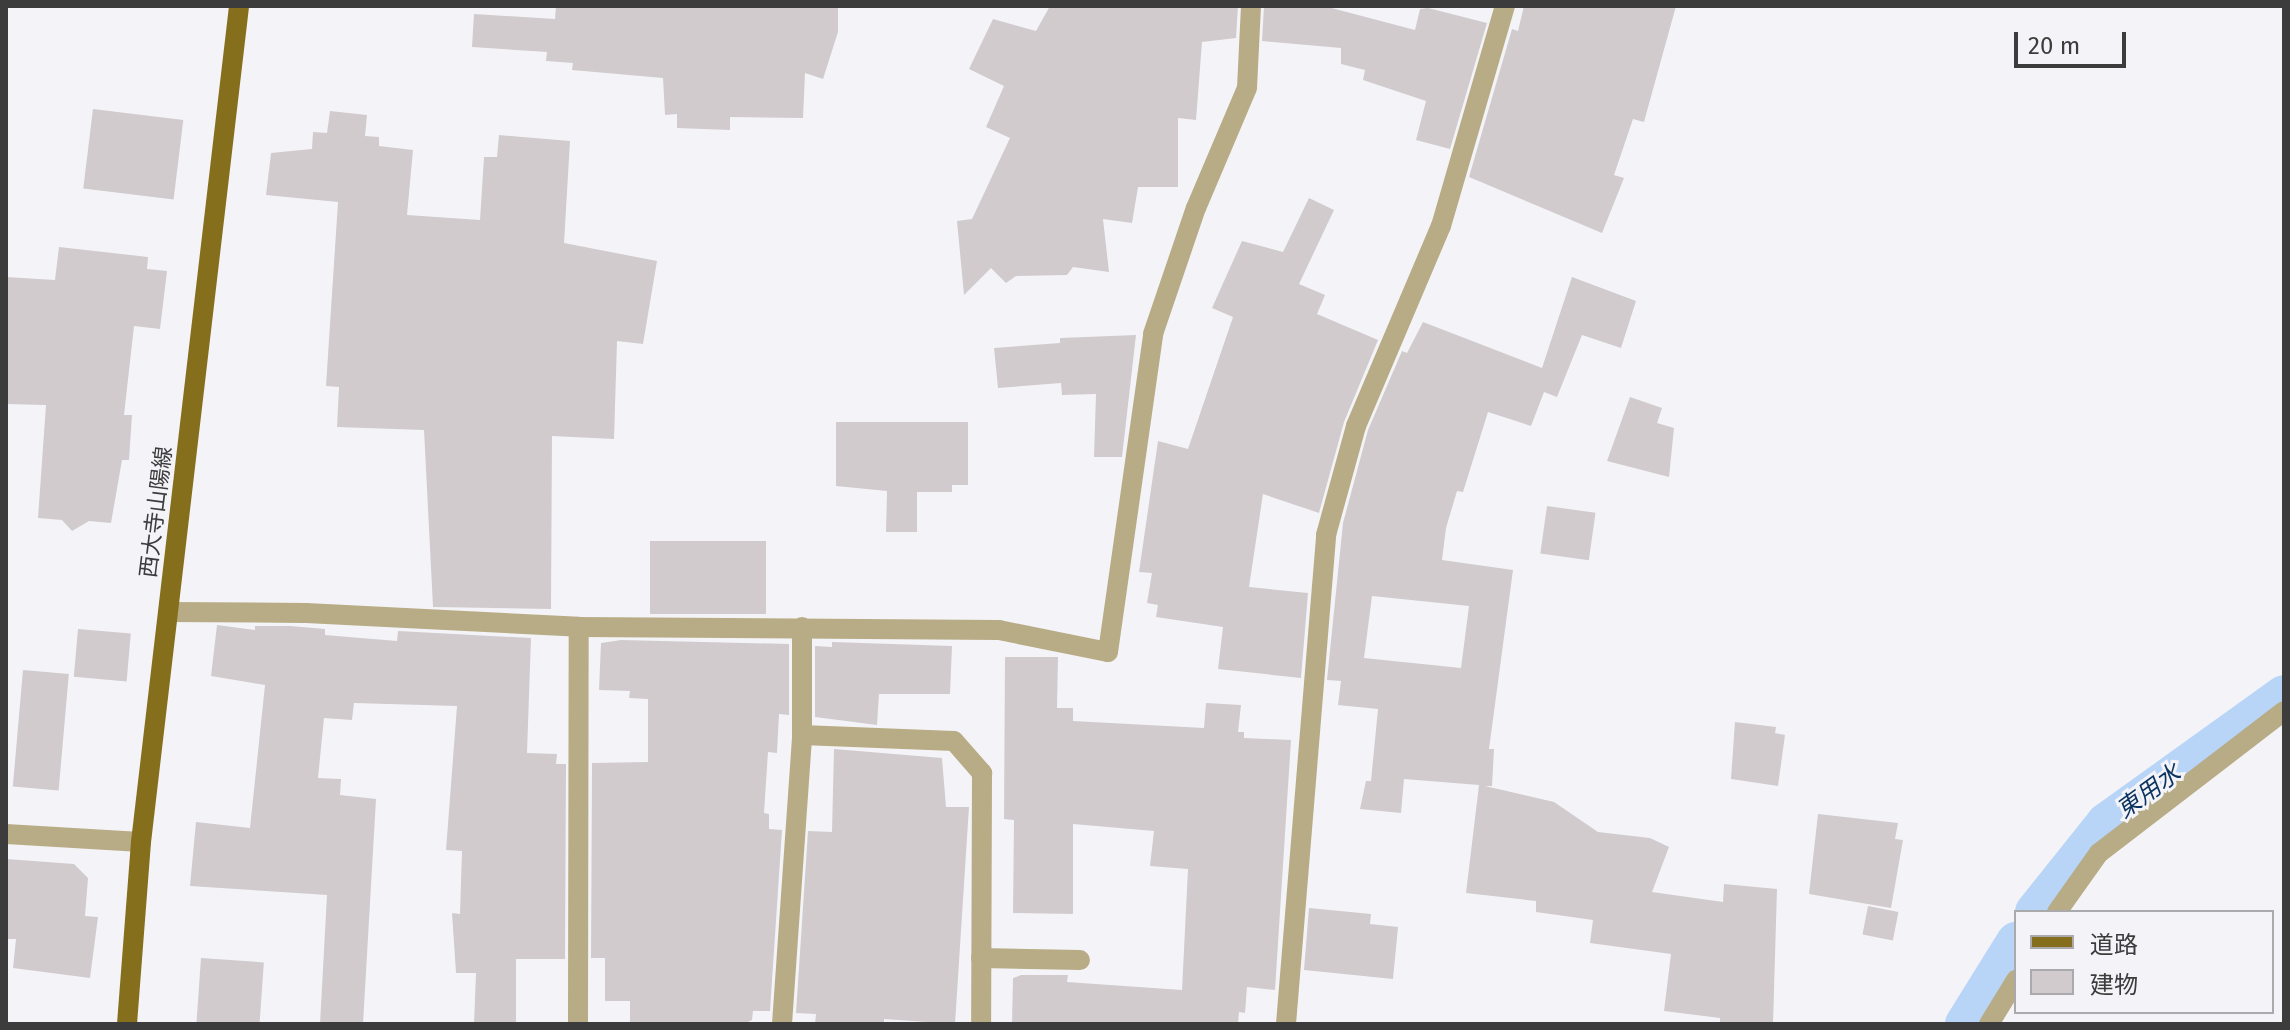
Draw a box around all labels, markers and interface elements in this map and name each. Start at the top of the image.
scale bar [2018,16,2130,66]
text: 20 m [2028,32,2080,60]
street label: 西大寺山陽線 [135,445,177,579]
water label: 東用水 [2111,759,2187,825]
legend [2014,910,2274,1014]
text: 道路 [2090,931,2138,959]
text: 建物 [2090,971,2138,999]

